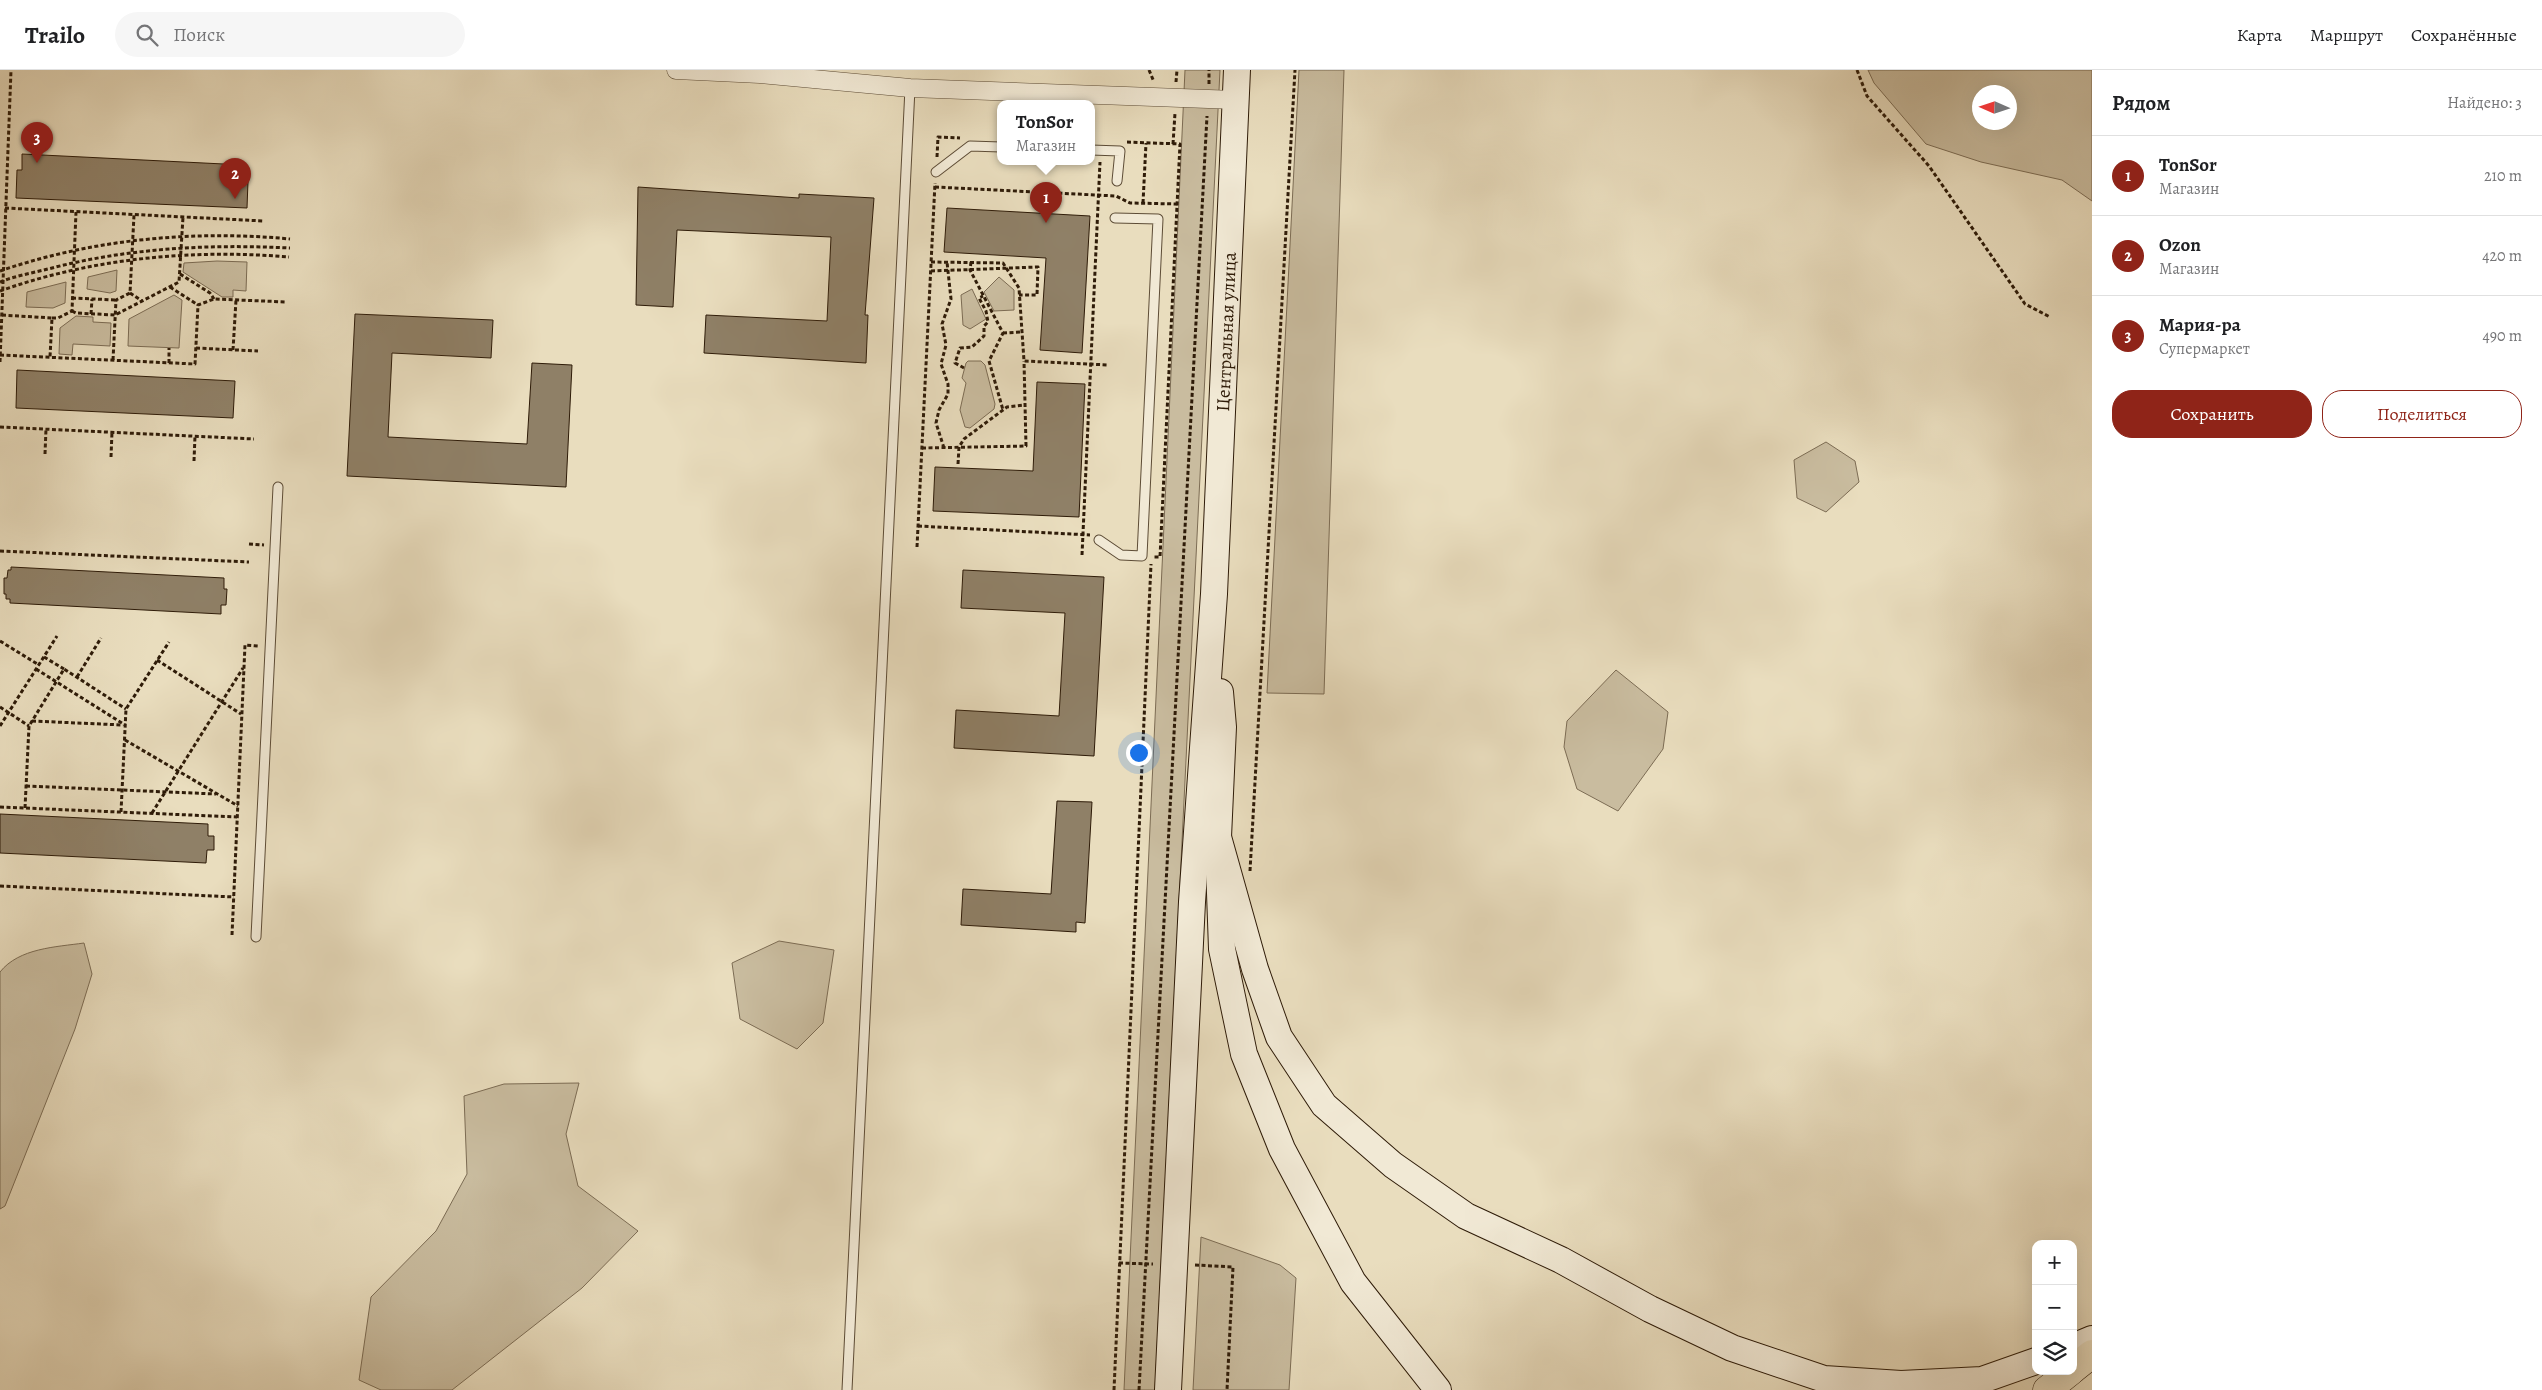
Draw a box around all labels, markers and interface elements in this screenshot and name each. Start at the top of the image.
search box [115,12,465,57]
text: Trailo [25,19,85,51]
icon: search [133,21,161,49]
text: Поиск [173,22,225,48]
text: Карта [2237,23,2282,47]
text: Маршрут [2310,23,2383,47]
text: Сохранённые [2411,23,2517,47]
north arrow [1972,85,2017,130]
text: Рядом [2112,89,2170,117]
text: Найдено: 3 [2447,92,2522,114]
popup [997,100,1095,165]
text: TonSor [1016,109,1074,135]
pin: 3 [21,122,53,163]
text: Магазин [1016,135,1076,157]
text: TonSor [2159,152,2217,178]
pin: 2 [219,158,251,199]
text: 1 [2125,165,2131,187]
text: 210 m [2484,165,2522,187]
text: Магазин [2159,178,2219,200]
pin: 1 [1030,182,1062,223]
text: Ozon [2159,232,2201,258]
text: 2 [2124,245,2132,267]
text: 420 m [2482,245,2522,267]
street label: Центральная улица [1210,251,1243,412]
text: Магазин [2159,258,2219,280]
text: Мария-ра [2159,312,2241,338]
text: 3 [2125,325,2131,347]
text: 490 m [2482,325,2522,347]
text: Супермаркет [2159,338,2250,360]
button: Сохранить [2112,390,2312,438]
button: Поделиться [2322,390,2522,438]
your location [1126,740,1152,766]
map controls [2032,1240,2077,1375]
button: + [2032,1240,2077,1285]
button: − [2032,1285,2077,1330]
button: layers [2032,1330,2077,1375]

